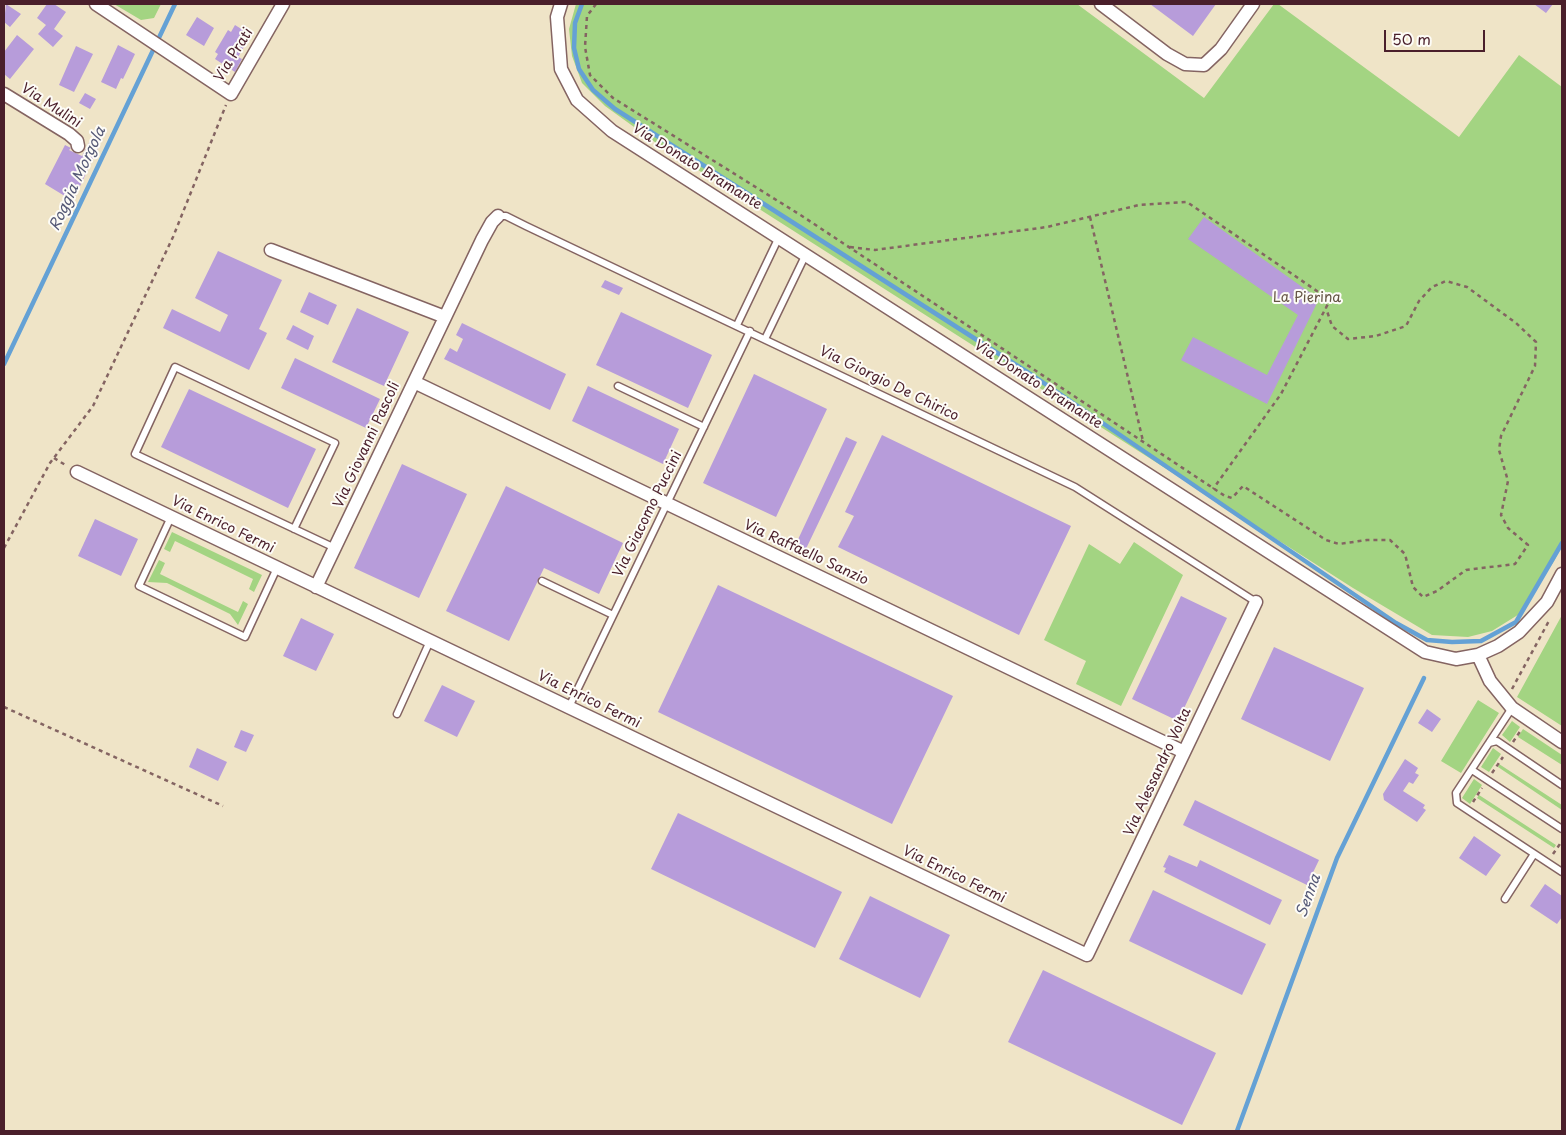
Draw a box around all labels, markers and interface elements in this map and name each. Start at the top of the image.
scale bar [1386,20,1487,52]
street label: Via Prati [211,25,257,85]
text: 50 m [1392,27,1431,50]
street label: Via Mulini [18,80,84,132]
street label: Via Donato Bramante [629,120,765,214]
water label: Roggia Morgola [46,124,110,234]
park label: La Pierina [1273,290,1341,306]
street label: Via Donato Bramante [971,337,1105,433]
street label: Via Giorgio De Chirico [817,343,961,425]
street label: Via Giovanni Pascoli [330,379,404,511]
street label: Via Giacomo Puccini [610,448,686,580]
street label: Via Enrico Fermi [169,493,277,557]
street label: Via Raffaello Sanzio [741,517,871,589]
street label: Via Enrico Fermi [535,668,643,732]
street label: Via Alessandro Volta [1121,705,1195,839]
street label: Via Enrico Fermi [900,843,1008,907]
water label: Senna [1293,872,1325,920]

